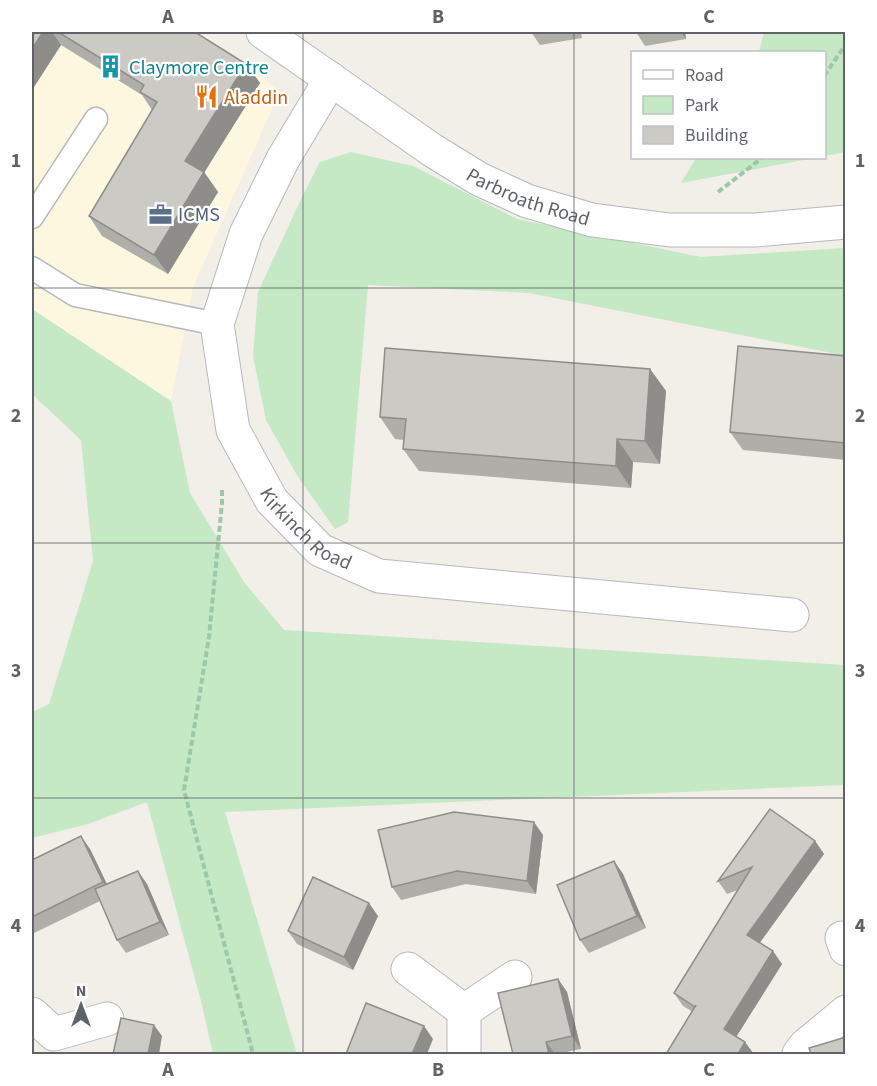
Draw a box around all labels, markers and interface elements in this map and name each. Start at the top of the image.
text: A [161,3,174,31]
text: B [432,3,444,31]
text: C [703,3,715,31]
legend [631,51,826,159]
building icon: Claymore Centre [98,54,124,80]
place label: Claymore Centre [129,54,269,82]
text: Road [685,63,724,88]
restaurant icon: Aladdin [193,84,219,110]
place label: Aladdin [224,84,288,112]
text: Park [685,93,719,118]
text: Building [685,123,748,148]
text: 1 [11,147,21,175]
text: 1 [855,147,865,175]
street label: Parbroath Road [460,161,593,234]
office icon: ICMS [147,201,173,227]
place label: ICMS [178,201,220,229]
text: 2 [11,402,21,430]
text: 2 [855,402,865,430]
street label: Kirkinch Road [252,483,356,577]
text: 3 [11,657,21,685]
text: 3 [855,657,865,685]
text: 4 [11,912,22,940]
text: 4 [855,912,866,940]
north arrow [51,975,111,1035]
text: N [76,980,86,1002]
text: A [161,1056,174,1084]
text: B [432,1056,444,1084]
text: C [703,1056,715,1084]

